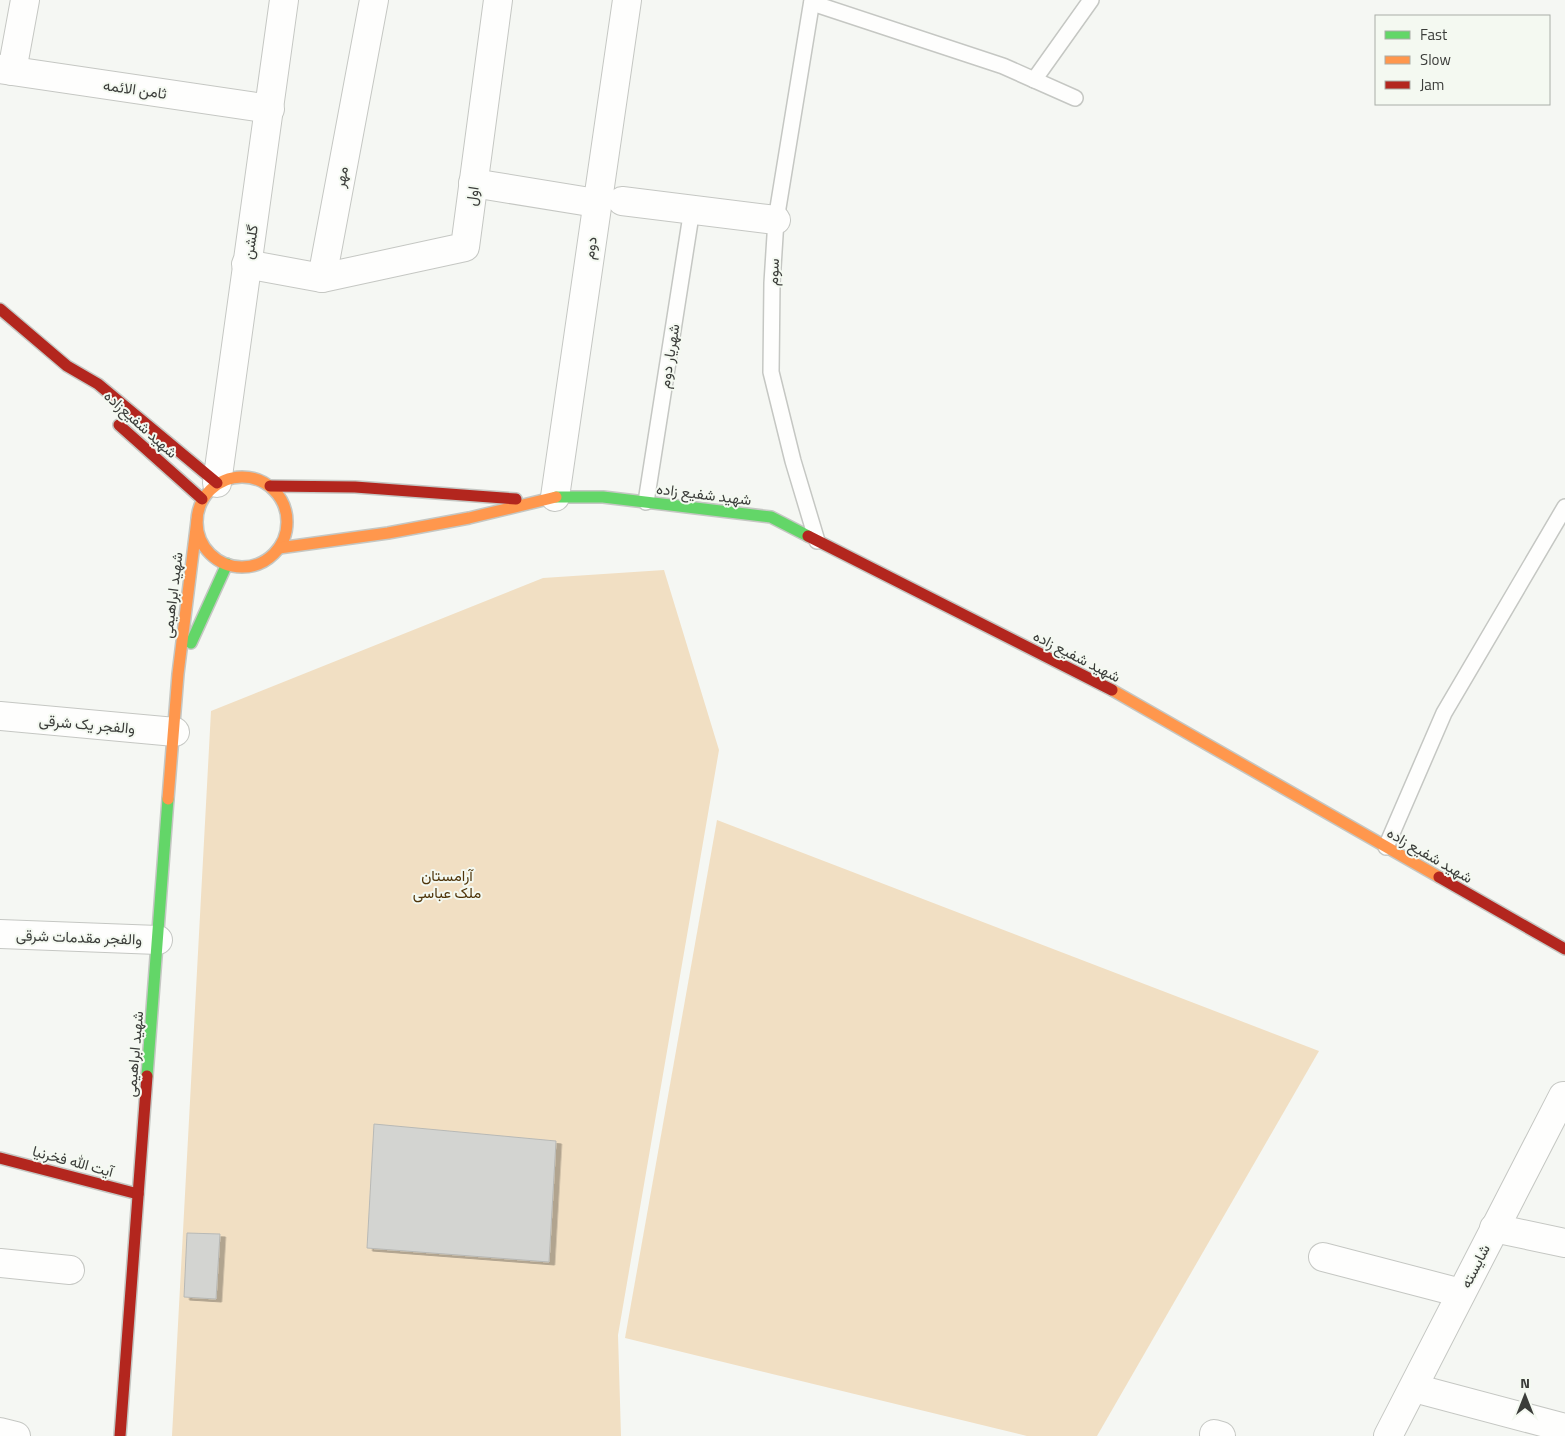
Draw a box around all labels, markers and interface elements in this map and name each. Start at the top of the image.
legend [1375,15,1550,105]
text: Fast [1420,23,1448,46]
text: Slow [1420,48,1451,71]
street label: ثامن الائمه [102,73,168,105]
text: Jam [1420,73,1444,96]
street label: مهر [328,165,354,190]
street label: اول [459,185,485,207]
street label: گلشن [236,223,264,261]
street label: دوم [577,235,603,261]
street label: سوم [761,258,785,286]
street label: شهریار دوم [653,322,685,390]
street label: شهید شفیع‌زاده [99,385,183,464]
street label: شهید شفیع زاده [655,477,753,511]
street label: شهید ابراهیمی [155,550,189,639]
street label: شهید شفیع زاده [1029,624,1125,688]
street label: والفجر یک شرقی [38,708,136,740]
street label: شهید شفیع زاده [1383,821,1477,889]
park label: آرامستان ملک عباسی [413,864,481,904]
street label: والفجر مقدمات شرقی [16,923,142,951]
street label: شهید ابراهیمی [119,1010,149,1098]
street label: آیت الله فخرنیا [30,1139,118,1183]
street label: شایسته [1454,1240,1496,1292]
north arrow [1500,1371,1550,1421]
text: N [1520,1372,1530,1393]

